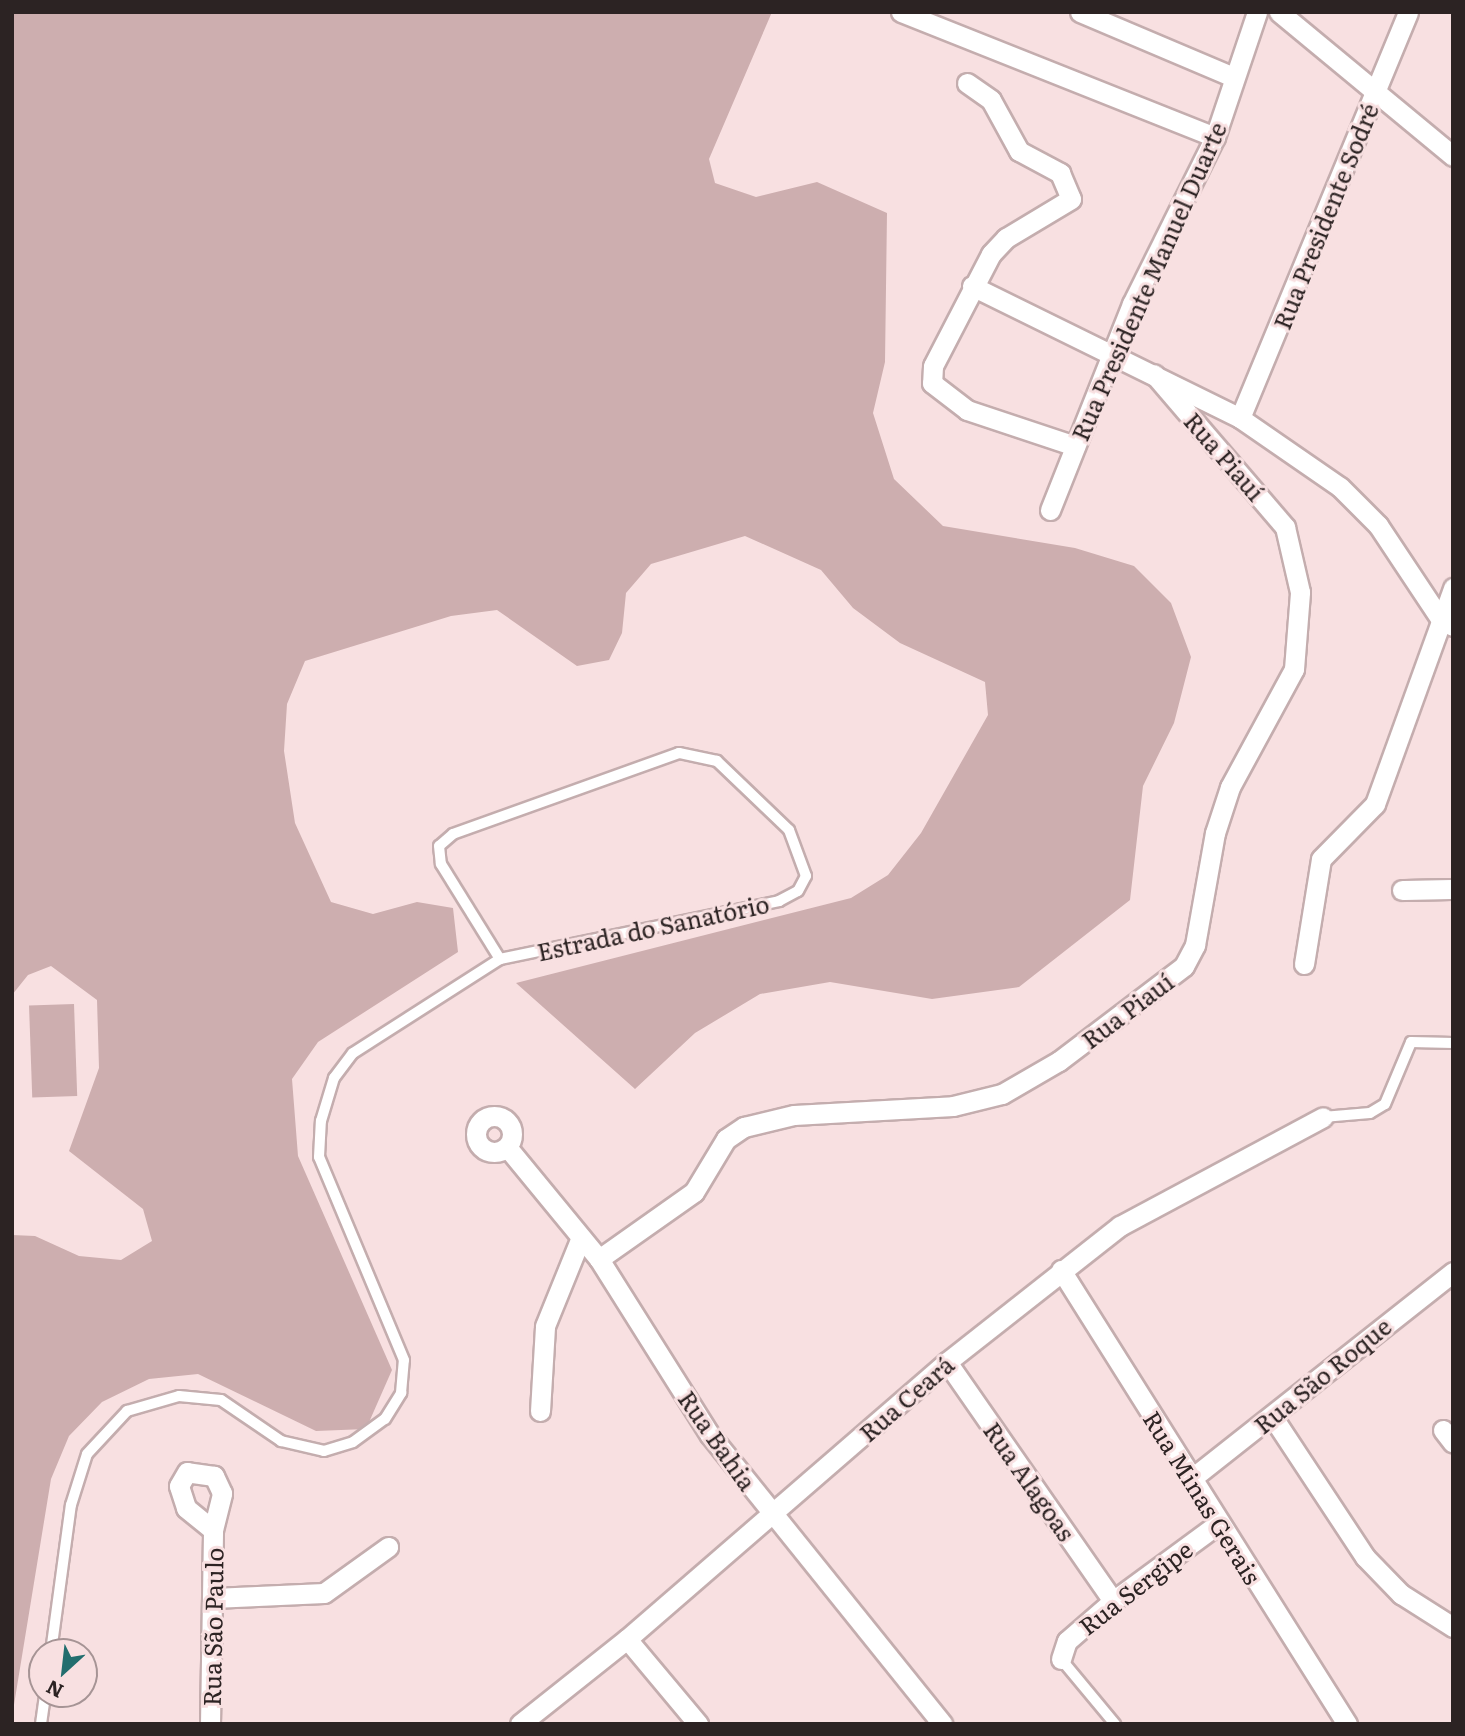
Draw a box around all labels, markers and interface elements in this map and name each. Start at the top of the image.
street label: Rua Presidente Sodré [1267,99,1383,333]
street label: Rua Presidente Manuel Duarte [1065,117,1231,445]
street label: Rua Piauí [1179,406,1271,506]
street label: Estrada do Sanatório [534,888,772,966]
street label: Rua Piauí [1076,966,1178,1054]
street label: Rua São Roque [1248,1311,1396,1439]
street label: Rua Ceará [853,1349,959,1447]
street label: Rua Bahia [673,1385,763,1495]
street label: Rua Minas Gerais [1138,1405,1268,1589]
street label: Rua Alagoas [979,1416,1081,1546]
street label: Rua Sergipe [1073,1534,1197,1640]
street label: Rua São Paulo [196,1547,228,1707]
north arrow [28,1638,98,1708]
text: N [41,1674,68,1706]

